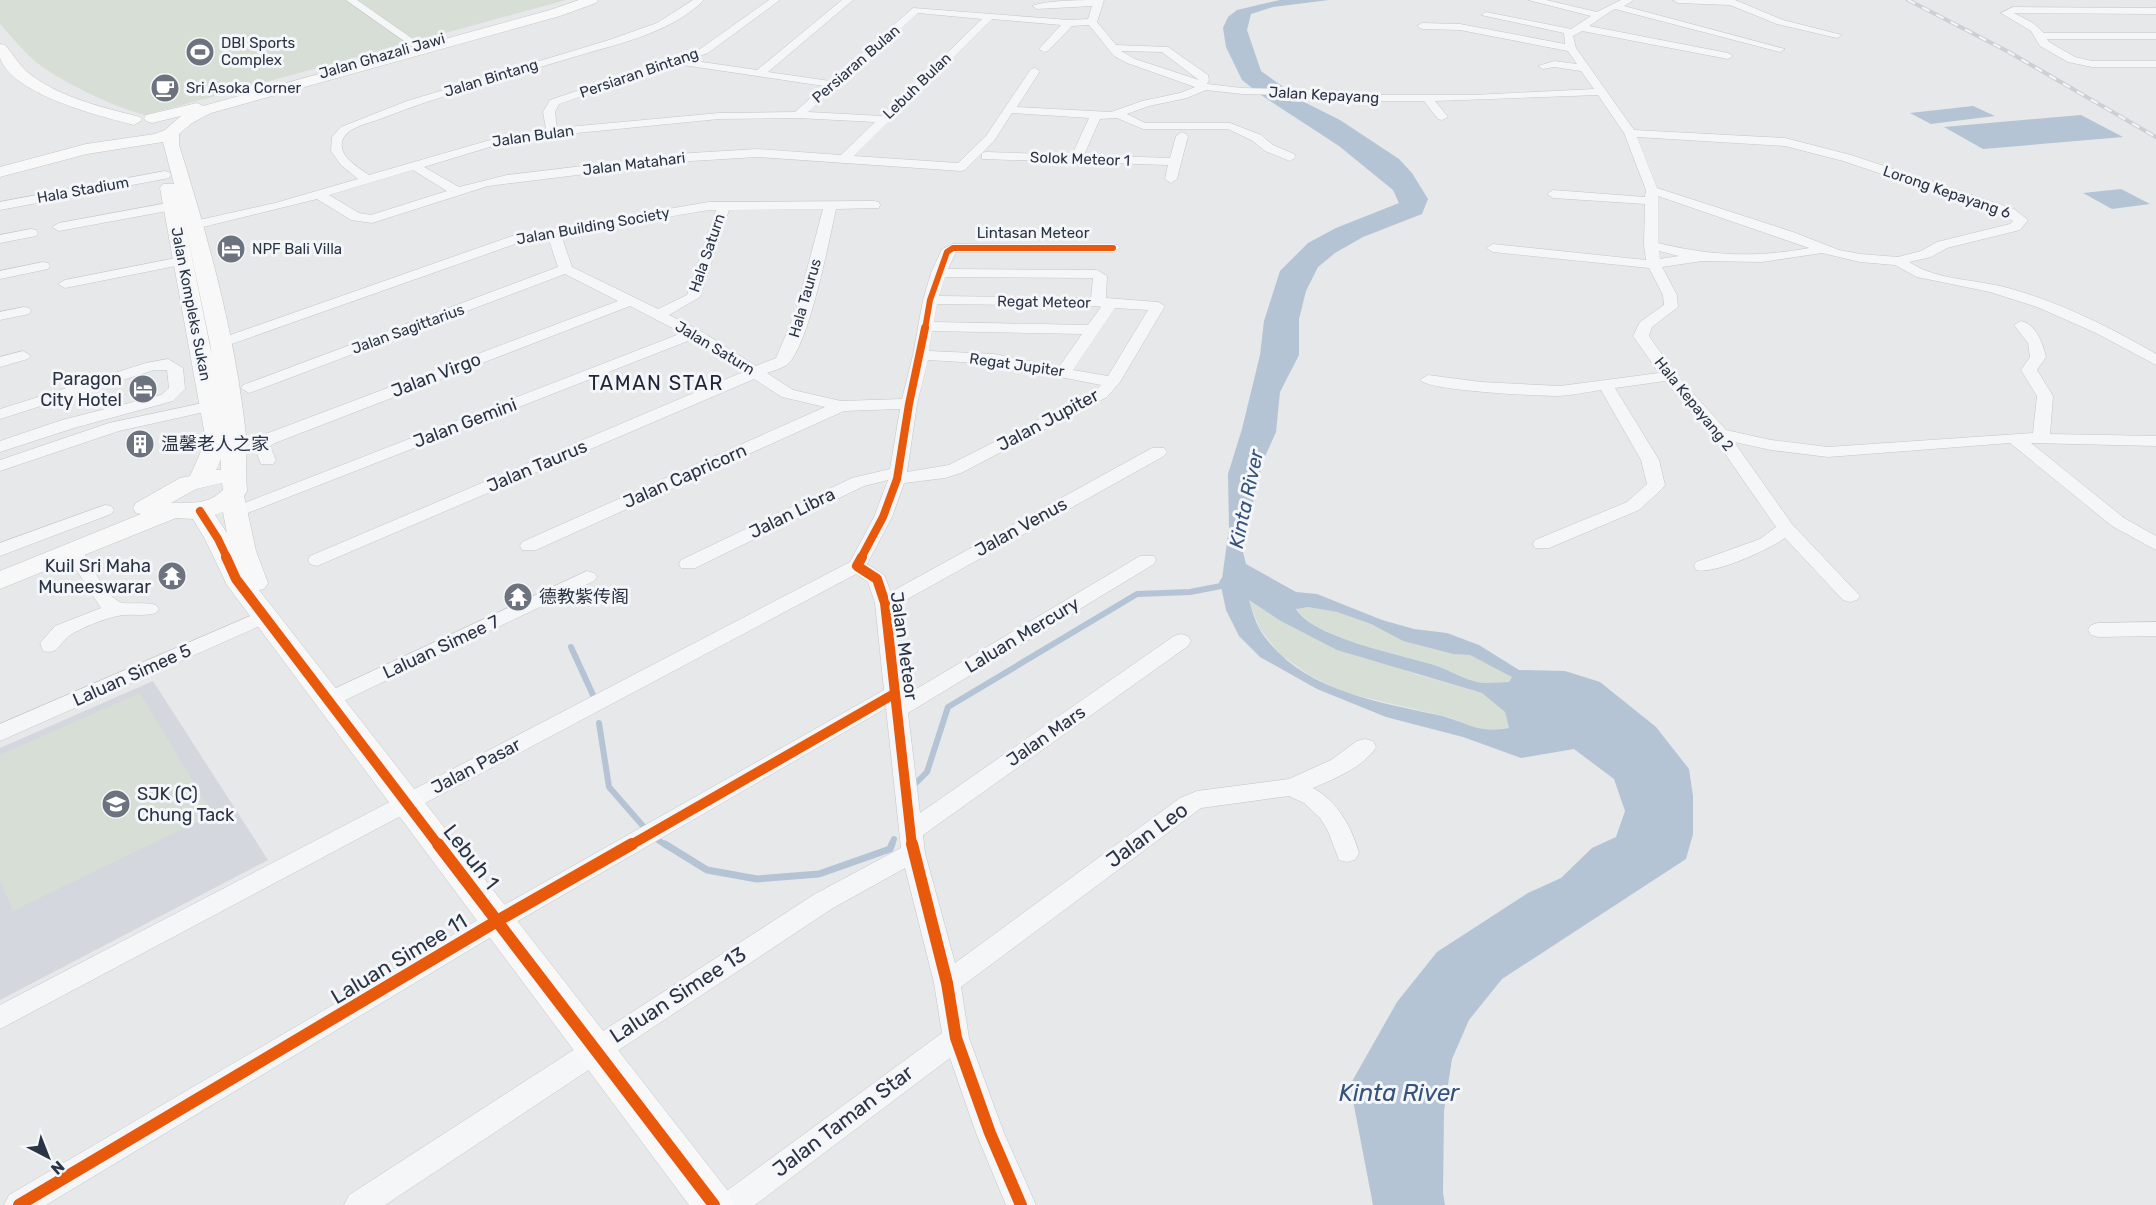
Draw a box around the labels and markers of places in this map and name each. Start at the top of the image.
place label: DBI Sports Complex [221,34,296,69]
sports icon: DBI Sports Complex [184,36,216,68]
cafe icon: Sri Asoka Corner [149,72,181,104]
place label: Sri Asoka Corner [186,79,302,97]
hotel icon: NPF Bali Villa [215,233,247,265]
place label: NPF Bali Villa [252,240,342,258]
place label: Paragon City Hotel [40,368,122,411]
hotel icon: Paragon City Hotel [127,373,159,405]
building icon: 温馨老人之家 [124,428,156,460]
place label: 温馨老人之家 [161,433,269,455]
place label: Kuil Sri Maha Muneeswarar [38,555,151,598]
temple icon: Kuil Sri Maha Muneeswarar [156,560,188,592]
temple icon: 德教紫传阁 [502,581,534,613]
place label: 德教紫传阁 [539,586,629,608]
place label: SJK (C) Chung Tack [137,783,235,826]
school or university icon: SJK (C) Chung Tack [100,788,132,820]

